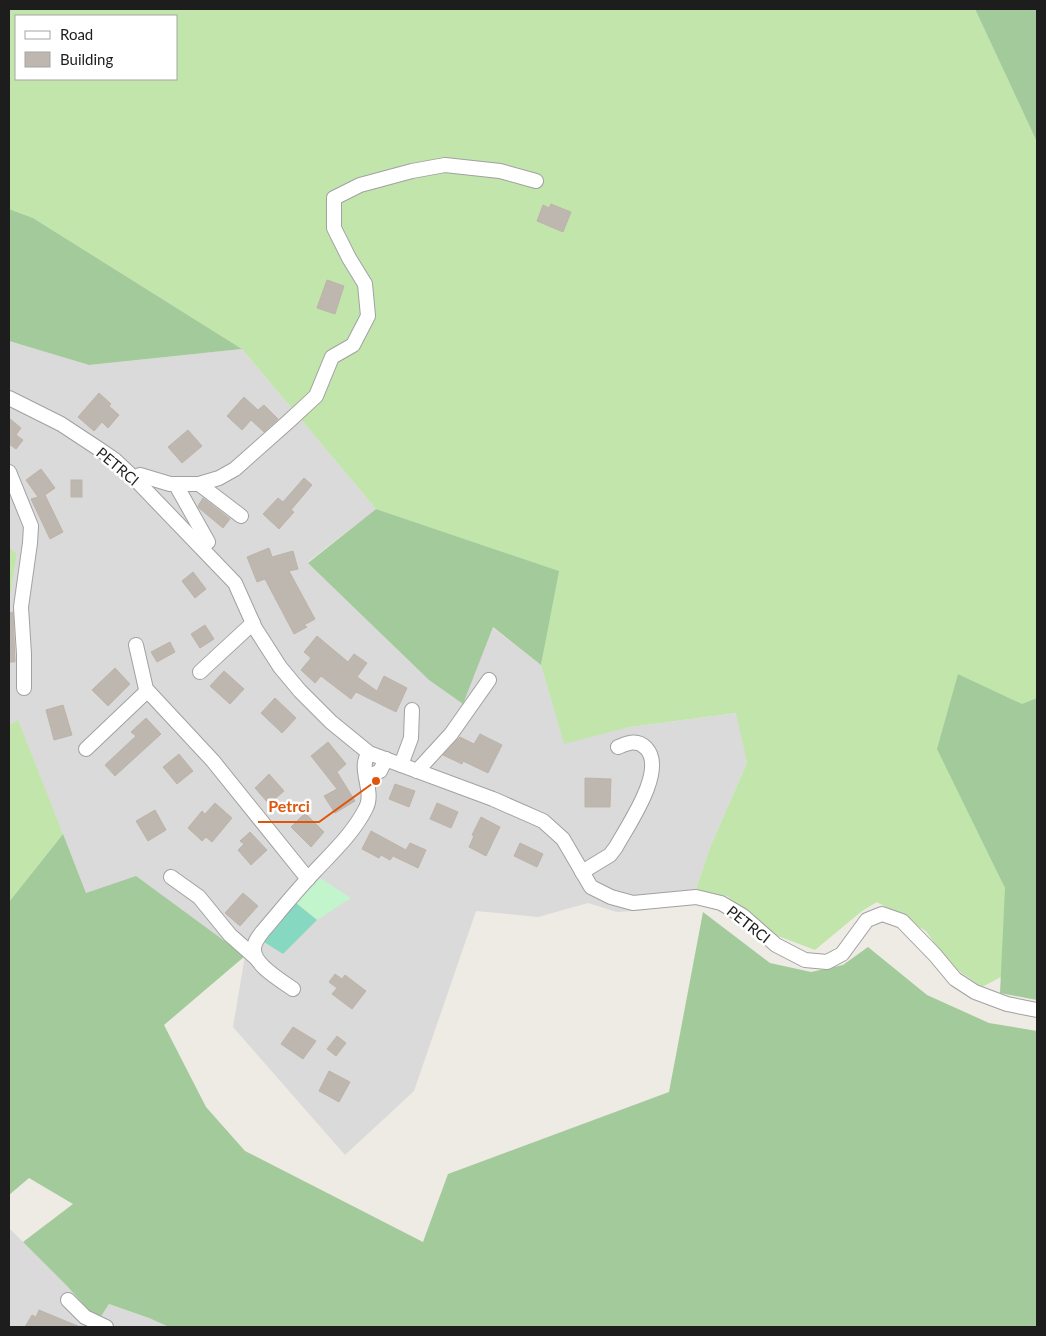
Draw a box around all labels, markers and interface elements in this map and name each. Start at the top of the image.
legend [15,15,178,80]
text: Road [60,25,93,43]
text: Building [60,50,113,68]
street label: PETRCI [93,443,143,489]
callout: Petrci [258,791,319,822]
text: Petrci [268,796,310,815]
street label: PETRCI [724,902,774,946]

